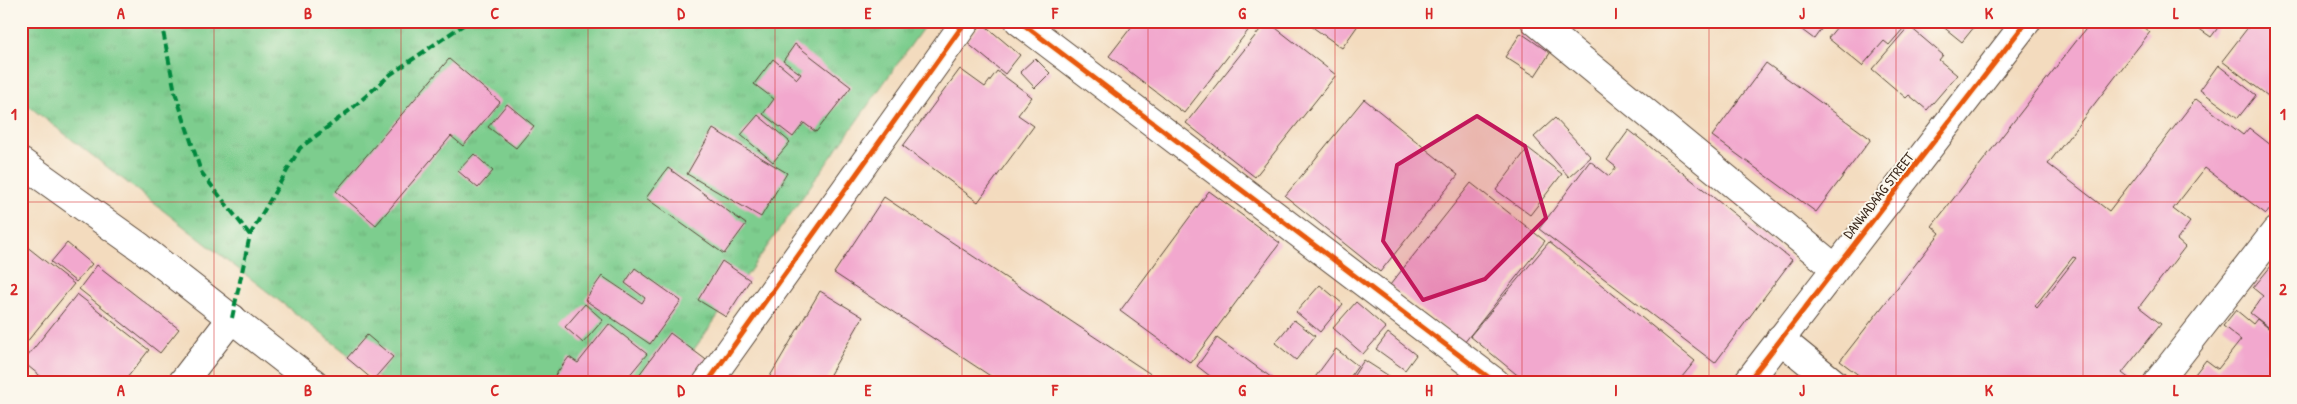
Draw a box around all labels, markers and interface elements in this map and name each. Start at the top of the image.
text: A [117,2,125,24]
text: B [304,2,312,24]
text: C [491,2,500,24]
text: D [677,2,685,24]
text: E [864,2,872,24]
text: F [1051,2,1059,24]
text: G [1238,2,1246,24]
text: H [1425,2,1433,24]
text: I [1614,2,1618,24]
text: J [1799,2,1805,24]
text: K [1985,2,1994,24]
text: L [2173,2,2179,24]
text: 1 [11,103,17,125]
text: 1 [2280,103,2286,125]
street label: DANWADAAG STREET [1838,147,1918,242]
text: 2 [10,278,18,300]
text: 2 [2279,278,2287,300]
text: A [117,379,125,401]
text: B [304,379,312,401]
text: C [491,379,500,401]
text: D [677,379,685,401]
text: E [864,379,872,401]
text: F [1051,379,1059,401]
text: G [1238,379,1246,401]
text: H [1425,379,1433,401]
text: I [1614,379,1618,401]
text: J [1799,379,1805,401]
text: K [1985,379,1994,401]
text: L [2173,379,2179,401]

